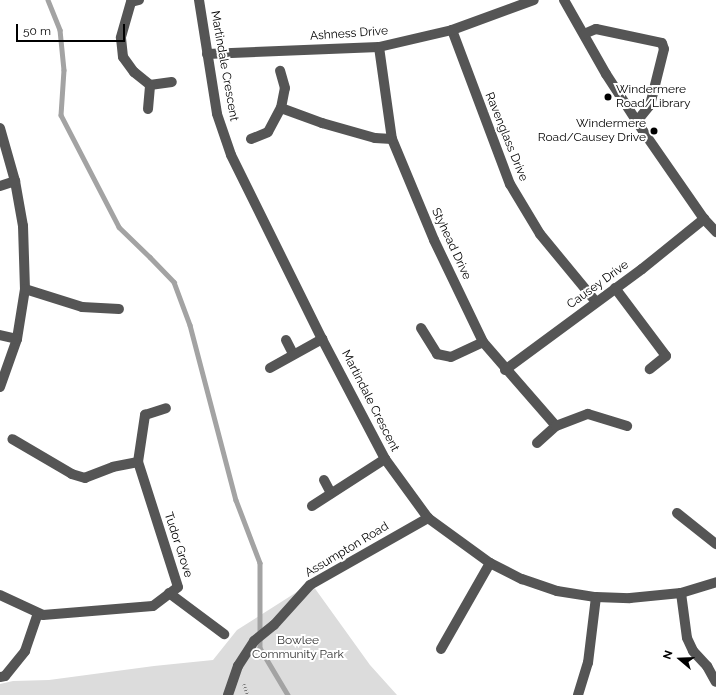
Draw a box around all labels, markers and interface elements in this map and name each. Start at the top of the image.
street label: Martindale Crescent [207,10,241,122]
scale bar [18,16,127,42]
text: 50 m [23,24,51,38]
street label: Ashness Drive [310,24,388,44]
place label: Windermere Road/Library [616,83,690,111]
street label: Ravenglass Drive [482,90,530,184]
marker: Windermere Road/Library [603,92,613,102]
place label: Windermere Road/Causey Drive [538,117,646,145]
marker: Windermere Road/Causey Drive [649,126,659,136]
street label: Styhead Drive [428,206,474,282]
street label: Causey Drive [564,258,632,312]
street label: Martindale Crescent [338,348,402,454]
street label: Tudor Grove [161,510,195,580]
street label: Assumpton Road [303,519,391,581]
park label: Bowlee Community Park [252,634,344,662]
north arrow [660,639,700,679]
text: N [661,649,676,661]

